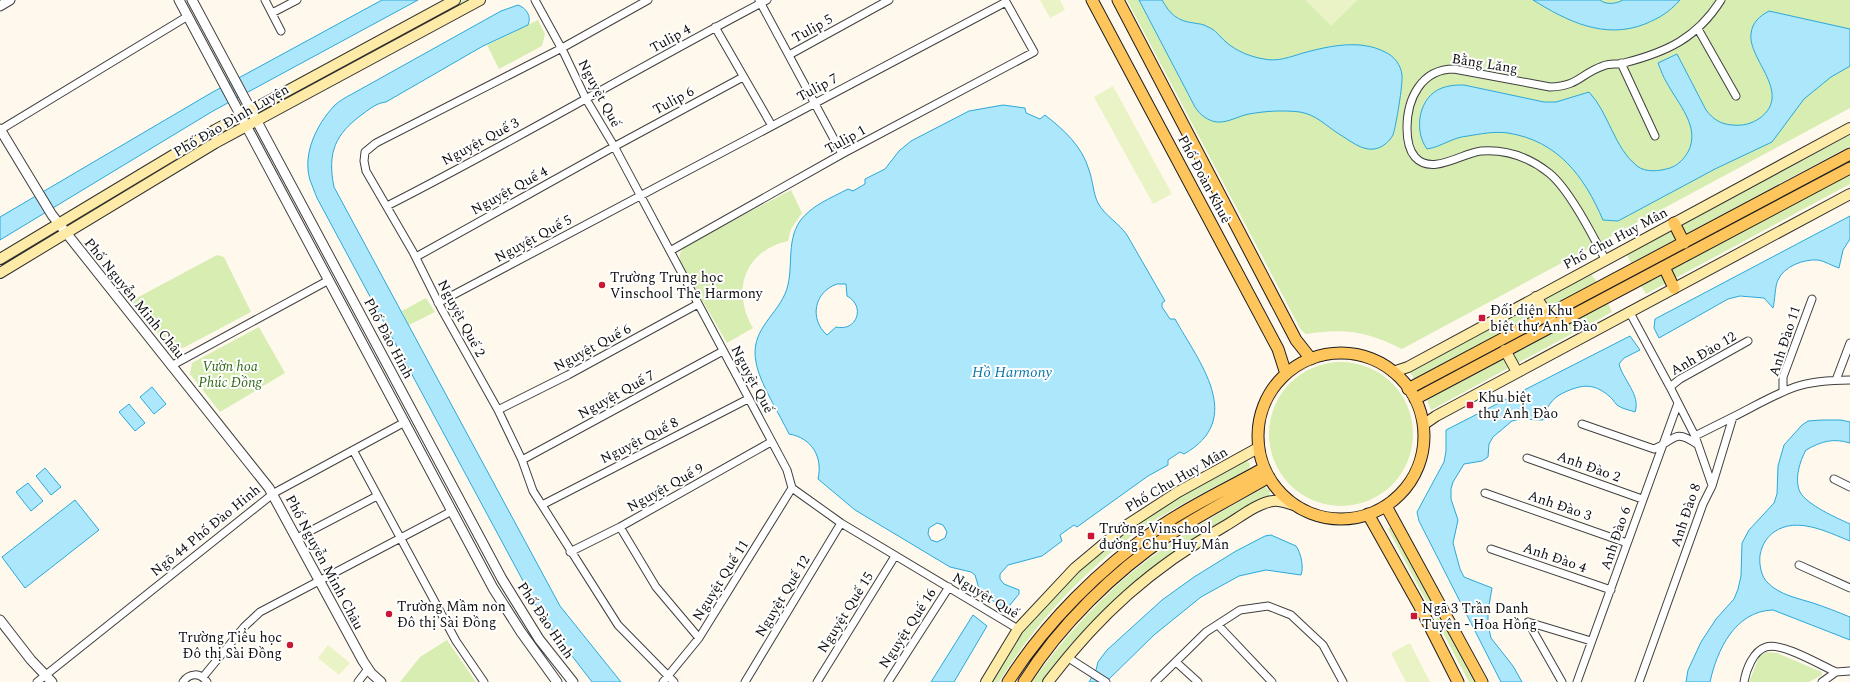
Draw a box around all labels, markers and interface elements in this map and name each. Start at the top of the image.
street label: Tulip 5 [788,9,837,48]
street label: Tulip 4 [646,19,695,58]
street label: Bằng Lăng [1450,48,1520,79]
street label: Nguyệt Quế [573,55,626,131]
street label: Tulip 7 [793,68,842,107]
street label: Phố Đào Đình Luyện [170,79,293,162]
street label: Tulip 6 [649,81,698,120]
street label: Nguyệt Quế 3 [438,112,523,171]
street label: Tulip 1 [821,120,870,159]
street label: Phố Đoàn Khuê [1172,131,1237,227]
street label: Nguyệt Quế 4 [467,161,552,220]
street label: Phố Chu Huy Mân [1559,202,1671,275]
street label: Nguyệt Quế 5 [491,209,576,268]
street label: Phố Nguyễn Minh Châu [79,233,190,364]
place label: Trường Trung học Vinschool The Harmony [610,267,764,304]
street label: Nguyệt Quế 2 [432,276,491,361]
marker: Trường Trung học Vinschool The Harmony [597,280,607,290]
street label: Phố Đào Hinh [358,294,419,382]
place label: Đối diện Khu biệt thự Anh Đào [1490,300,1597,337]
street label: Anh Đào 11 [1763,303,1806,379]
marker: Đối diện Khu biệt thự Anh Đào [1477,313,1487,323]
street label: Nguyệt Quế 6 [550,318,635,377]
street label: Anh Đào 12 [1666,326,1740,381]
street label: Nguyệt Quế [726,341,779,417]
park label: Vườn hoa Phúc Đồng [198,356,262,393]
water label: Hồ Harmony [972,361,1052,384]
street label: Nguyệt Quế 7 [574,365,659,424]
place label: Khu biệt thự Anh Đào [1478,387,1558,424]
marker: Khu biệt thự Anh Đào [1465,400,1475,410]
street label: Nguyệt Quế 8 [597,412,682,469]
street label: Phố Chu Huy Mân [1121,441,1232,517]
street label: Anh Đào 2 [1554,445,1623,488]
street label: Nguyệt Quế 9 [623,458,708,517]
street label: Ngõ 44 Phố Đào Hinh [146,479,265,581]
street label: Anh Đào 8 [1665,481,1706,550]
street label: Anh Đào 3 [1525,485,1594,526]
street label: Phố Nguyễn Minh Châu [280,491,369,634]
street label: Anh Đào 6 [1595,504,1636,573]
place label: Trường Vinschool đường Chu Huy Mân [1099,518,1229,555]
marker: Trường Vinschool đường Chu Huy Mân [1086,531,1096,541]
street label: Nguyệt Quế 11 [687,536,754,625]
street label: Anh Đào 4 [1520,537,1589,578]
street label: Nguyệt Quế 12 [750,551,815,641]
street label: Nguyệt Quế [948,567,1023,624]
street label: Nguyệt Quế 15 [812,568,879,657]
street label: Phố Đào Hinh [512,578,579,663]
street label: Nguyệt Quế 16 [874,584,941,673]
place label: Trường Mầm non Đô thị Sài Đồng [397,596,506,633]
place label: Ngã 3 Trần Danh Tuyên - Hoa Hồng [1422,598,1537,635]
marker: Trường Mầm non Đô thị Sài Đồng [384,609,394,619]
marker: Ngã 3 Trần Danh Tuyên - Hoa Hồng [1409,611,1419,621]
place label: Trường Tiểu học Đô thị Sài Đồng [178,627,282,664]
marker: Trường Tiểu học Đô thị Sài Đồng [285,640,295,650]

